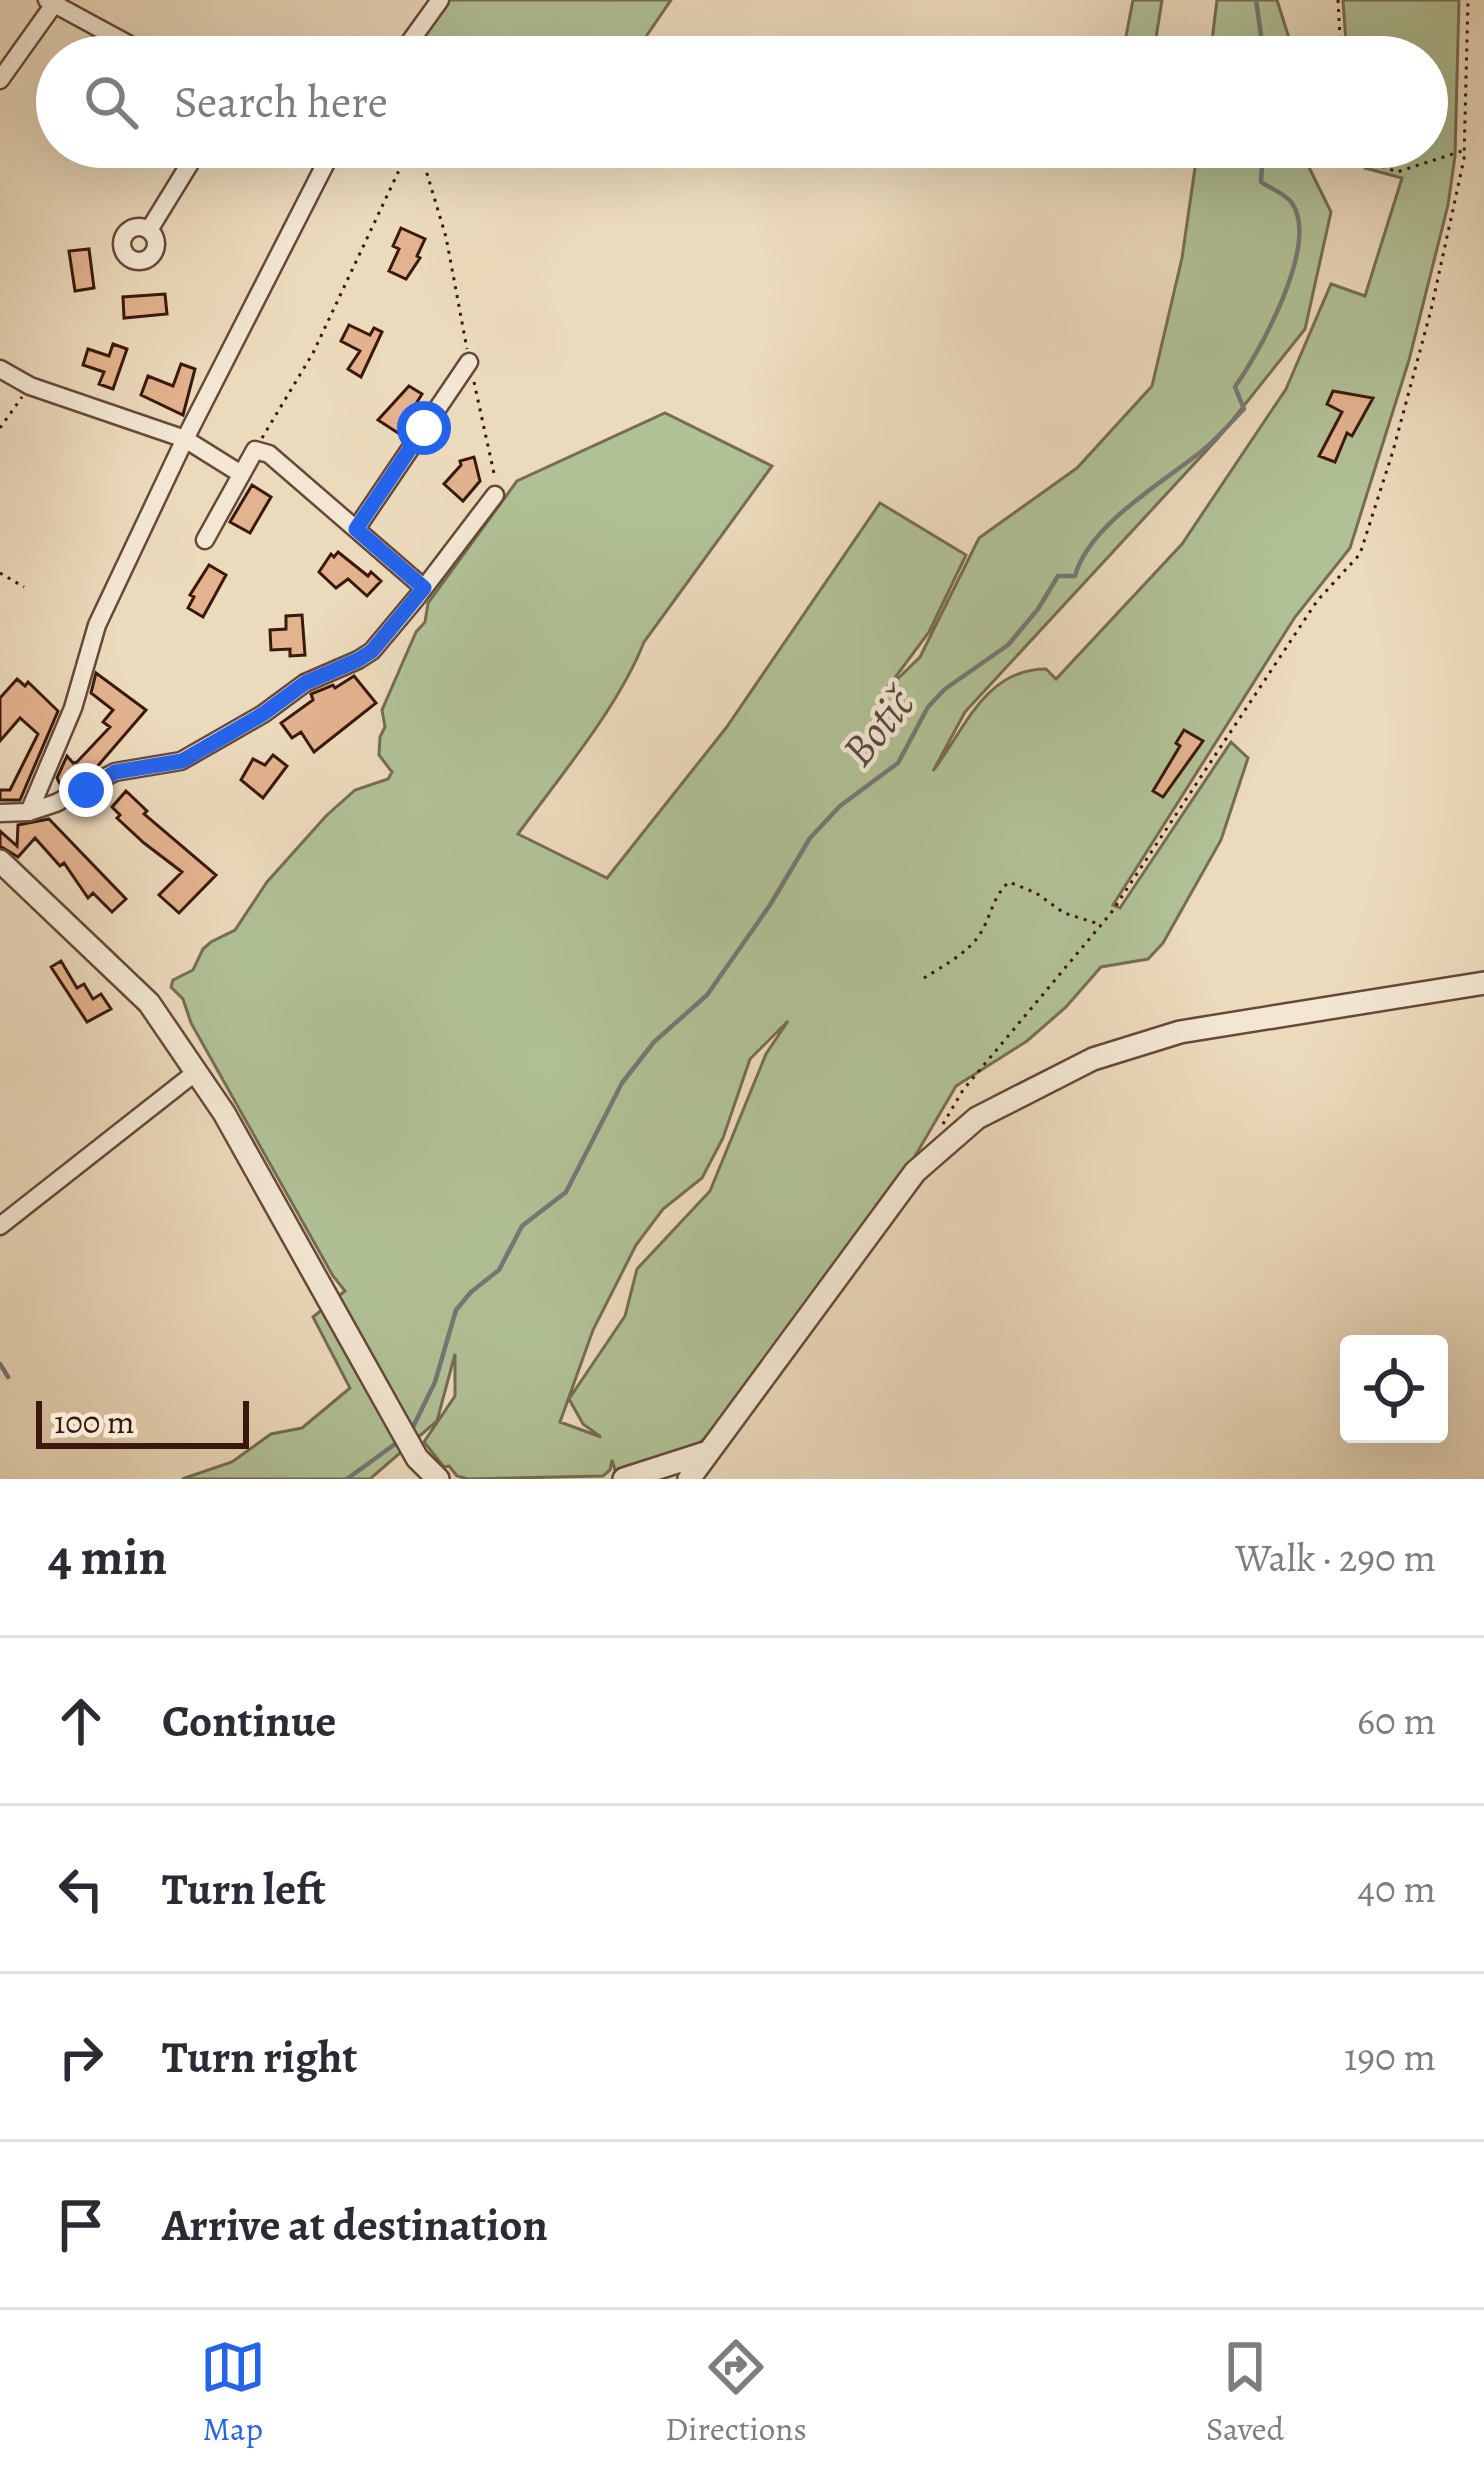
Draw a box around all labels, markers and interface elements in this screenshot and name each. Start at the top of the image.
search box [36,36,1448,168]
icon: search [78,69,144,135]
text: Search here [174,71,388,133]
route start [397,401,451,455]
water label: Botič [828,672,931,779]
route end [59,763,113,817]
map controls [1340,1335,1448,1443]
button: locate [1340,1335,1448,1443]
scale bar [36,1395,249,1448]
text: 100 m [54,1399,134,1444]
text: 4 min [48,1522,167,1592]
text: Walk · 290 m [1235,1531,1436,1584]
icon: ahead [48,1688,114,1754]
text: Continue [162,1690,336,1752]
text: 60 m [1357,1694,1436,1747]
icon: left [48,1856,114,1922]
text: Turn left [162,1858,326,1920]
text: 40 m [1357,1862,1436,1915]
icon: right [48,2024,114,2090]
text: Turn right [162,2026,357,2088]
text: 190 m [1344,2030,1436,2083]
icon: arrive [48,2192,114,2258]
text: Arrive at destination [162,2194,548,2256]
tab: Map [200,2334,266,2451]
tab: Directions [665,2334,807,2451]
tab: Saved [1206,2334,1284,2451]

